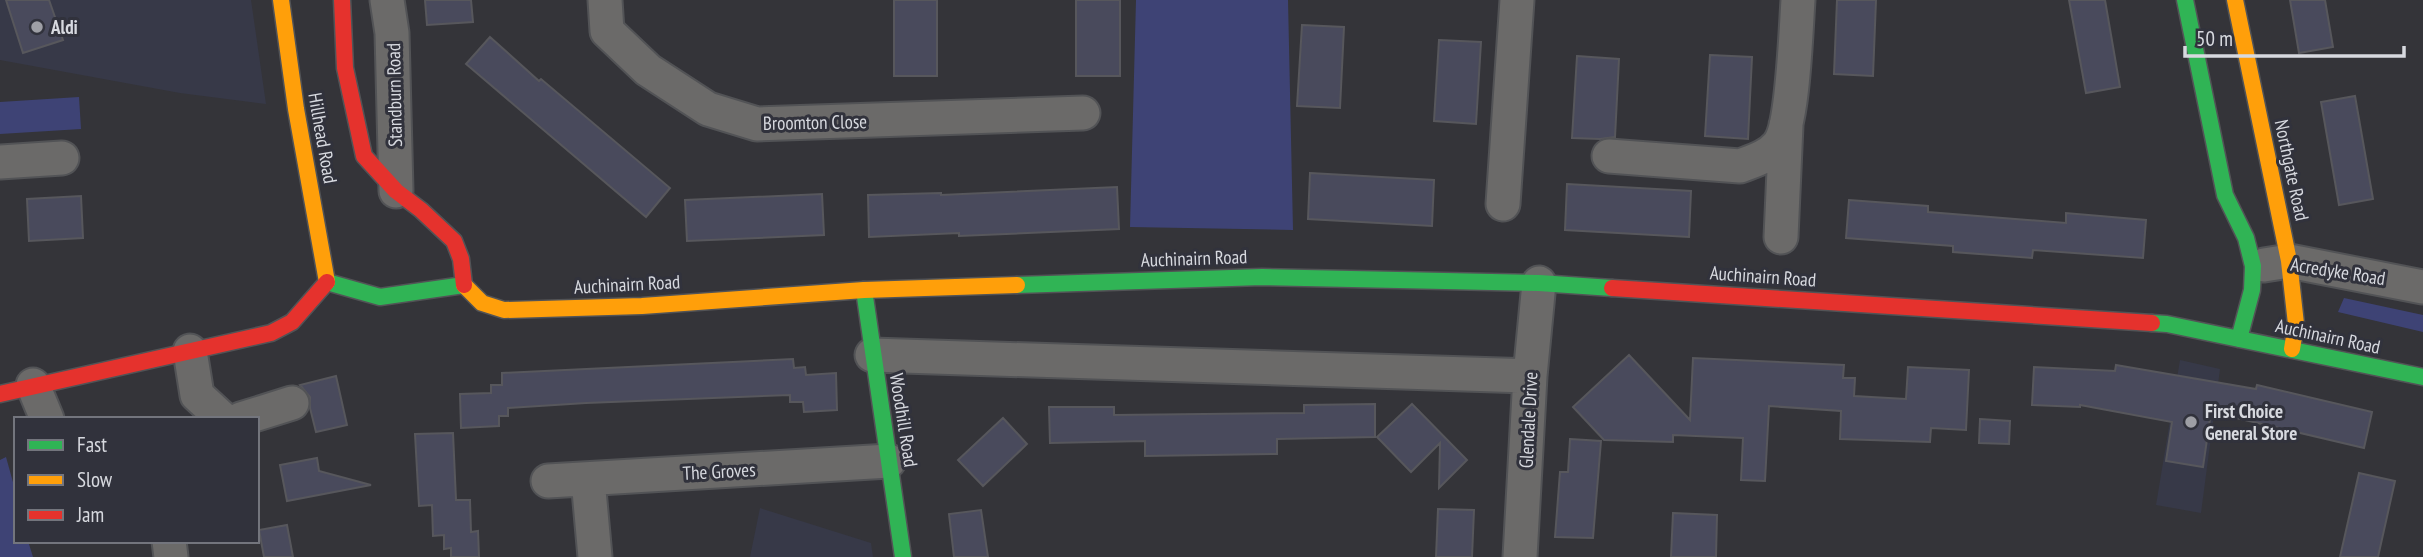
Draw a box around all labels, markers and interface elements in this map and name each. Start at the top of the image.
scale bar [2185,14,2404,58]
place label: Aldi [50,15,78,39]
marker: Aldi [29,19,45,35]
text: 50 m [2196,25,2233,52]
street label: Standburn Road [381,43,407,147]
street label: Hillhead Road [303,91,343,185]
street label: Broomton Close [763,109,867,135]
street label: Northgate Road [2270,117,2314,223]
street label: Auchinairn Road [1140,244,1248,272]
street label: Acredyke Road [2289,252,2387,290]
street label: Auchinairn Road [1709,260,1817,292]
street label: Auchinairn Road [573,269,681,299]
street label: Auchinairn Road [2273,313,2383,359]
street label: Woodhill Road [885,371,923,469]
street label: Glendale Drive [1513,371,1543,469]
place label: First Choice General Store [2205,399,2297,445]
marker: First Choice General Store [2183,414,2199,430]
legend [14,417,259,543]
text: Fast [77,431,107,458]
street label: The Groves [682,457,756,485]
text: Slow [77,466,113,493]
text: Jam [76,501,104,528]

